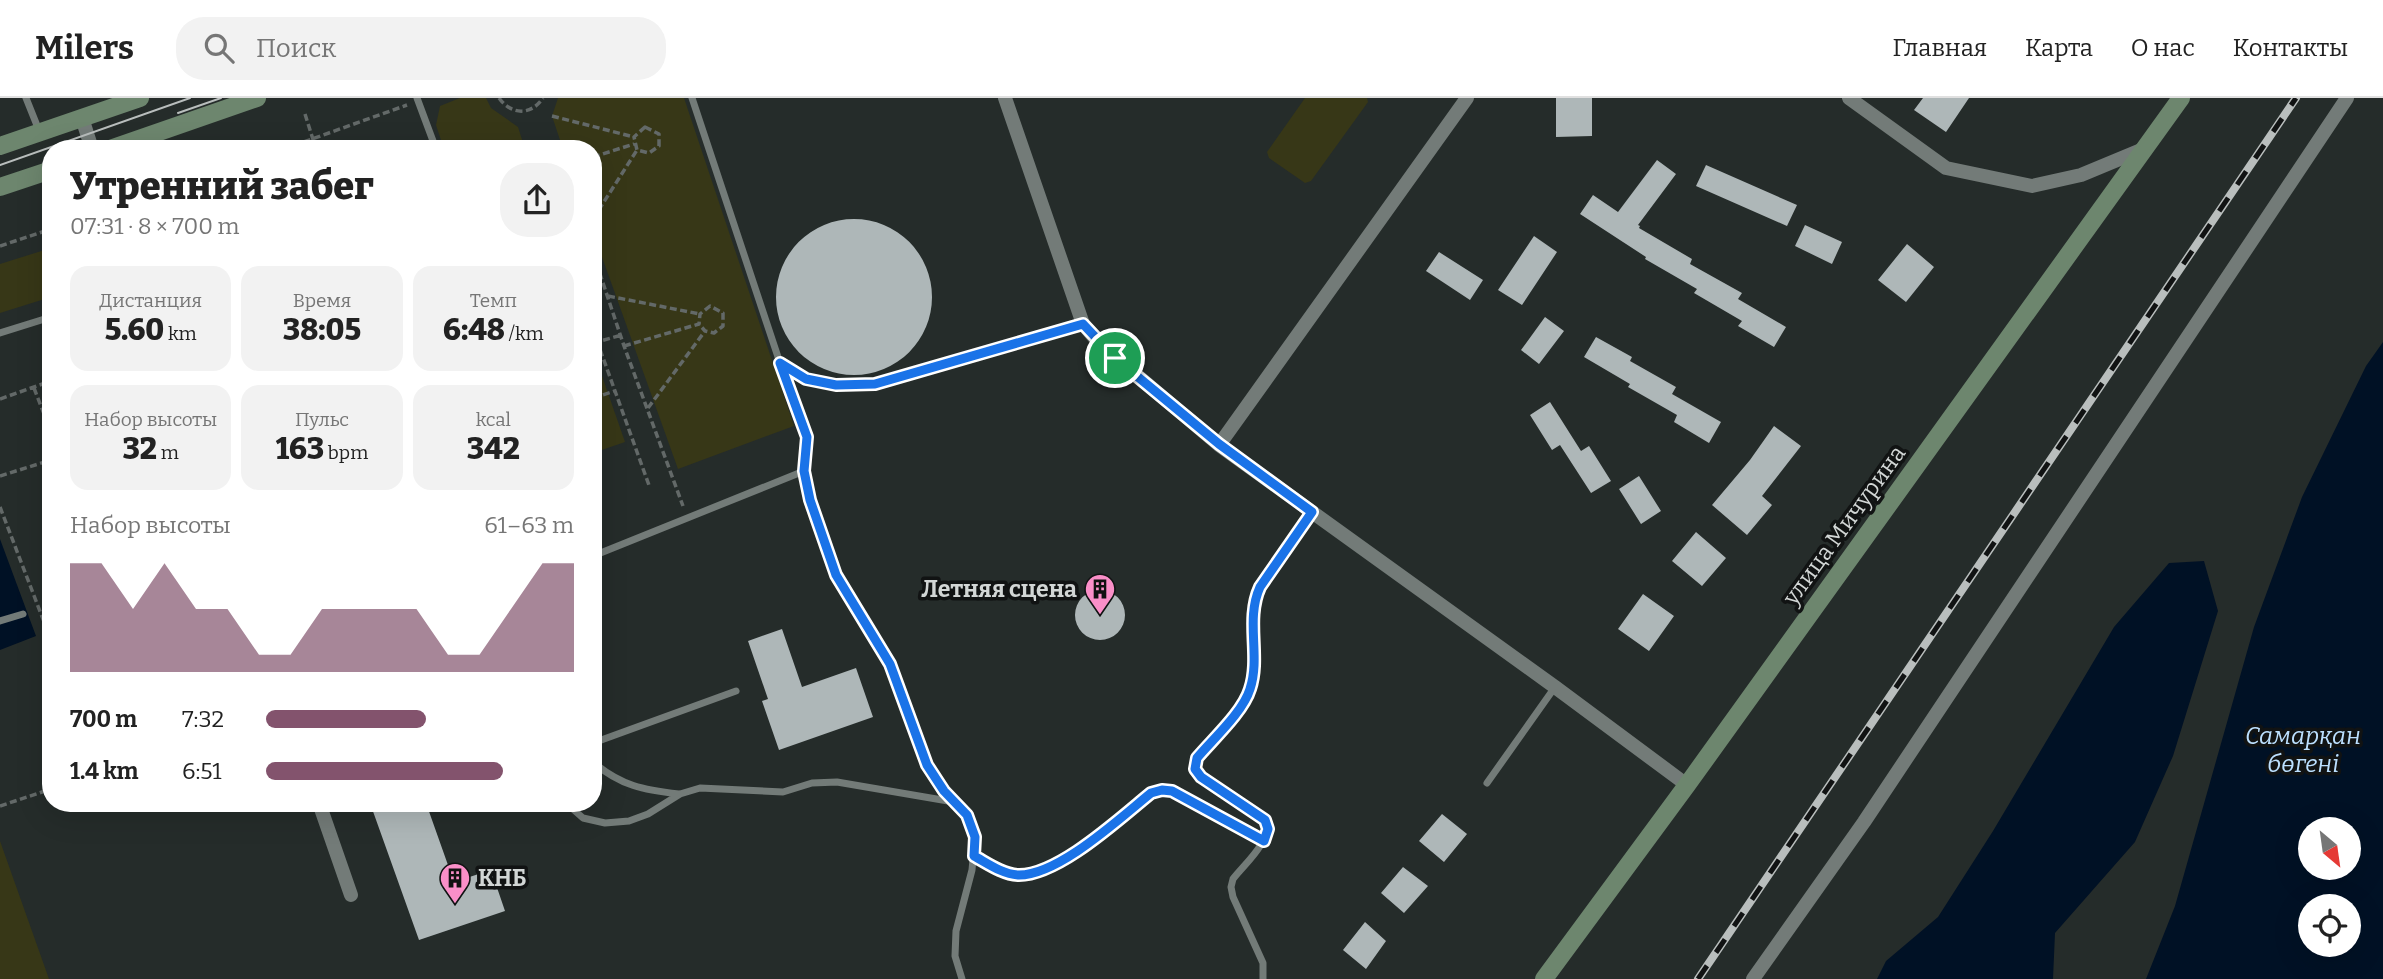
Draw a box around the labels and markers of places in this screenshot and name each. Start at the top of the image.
pin [1085,328,1145,388]
building icon: Летняя сцена [1083,572,1117,616]
place label: Летняя сцена [921,575,1077,603]
building icon: КНБ [438,861,472,905]
place label: КНБ [478,864,527,892]

